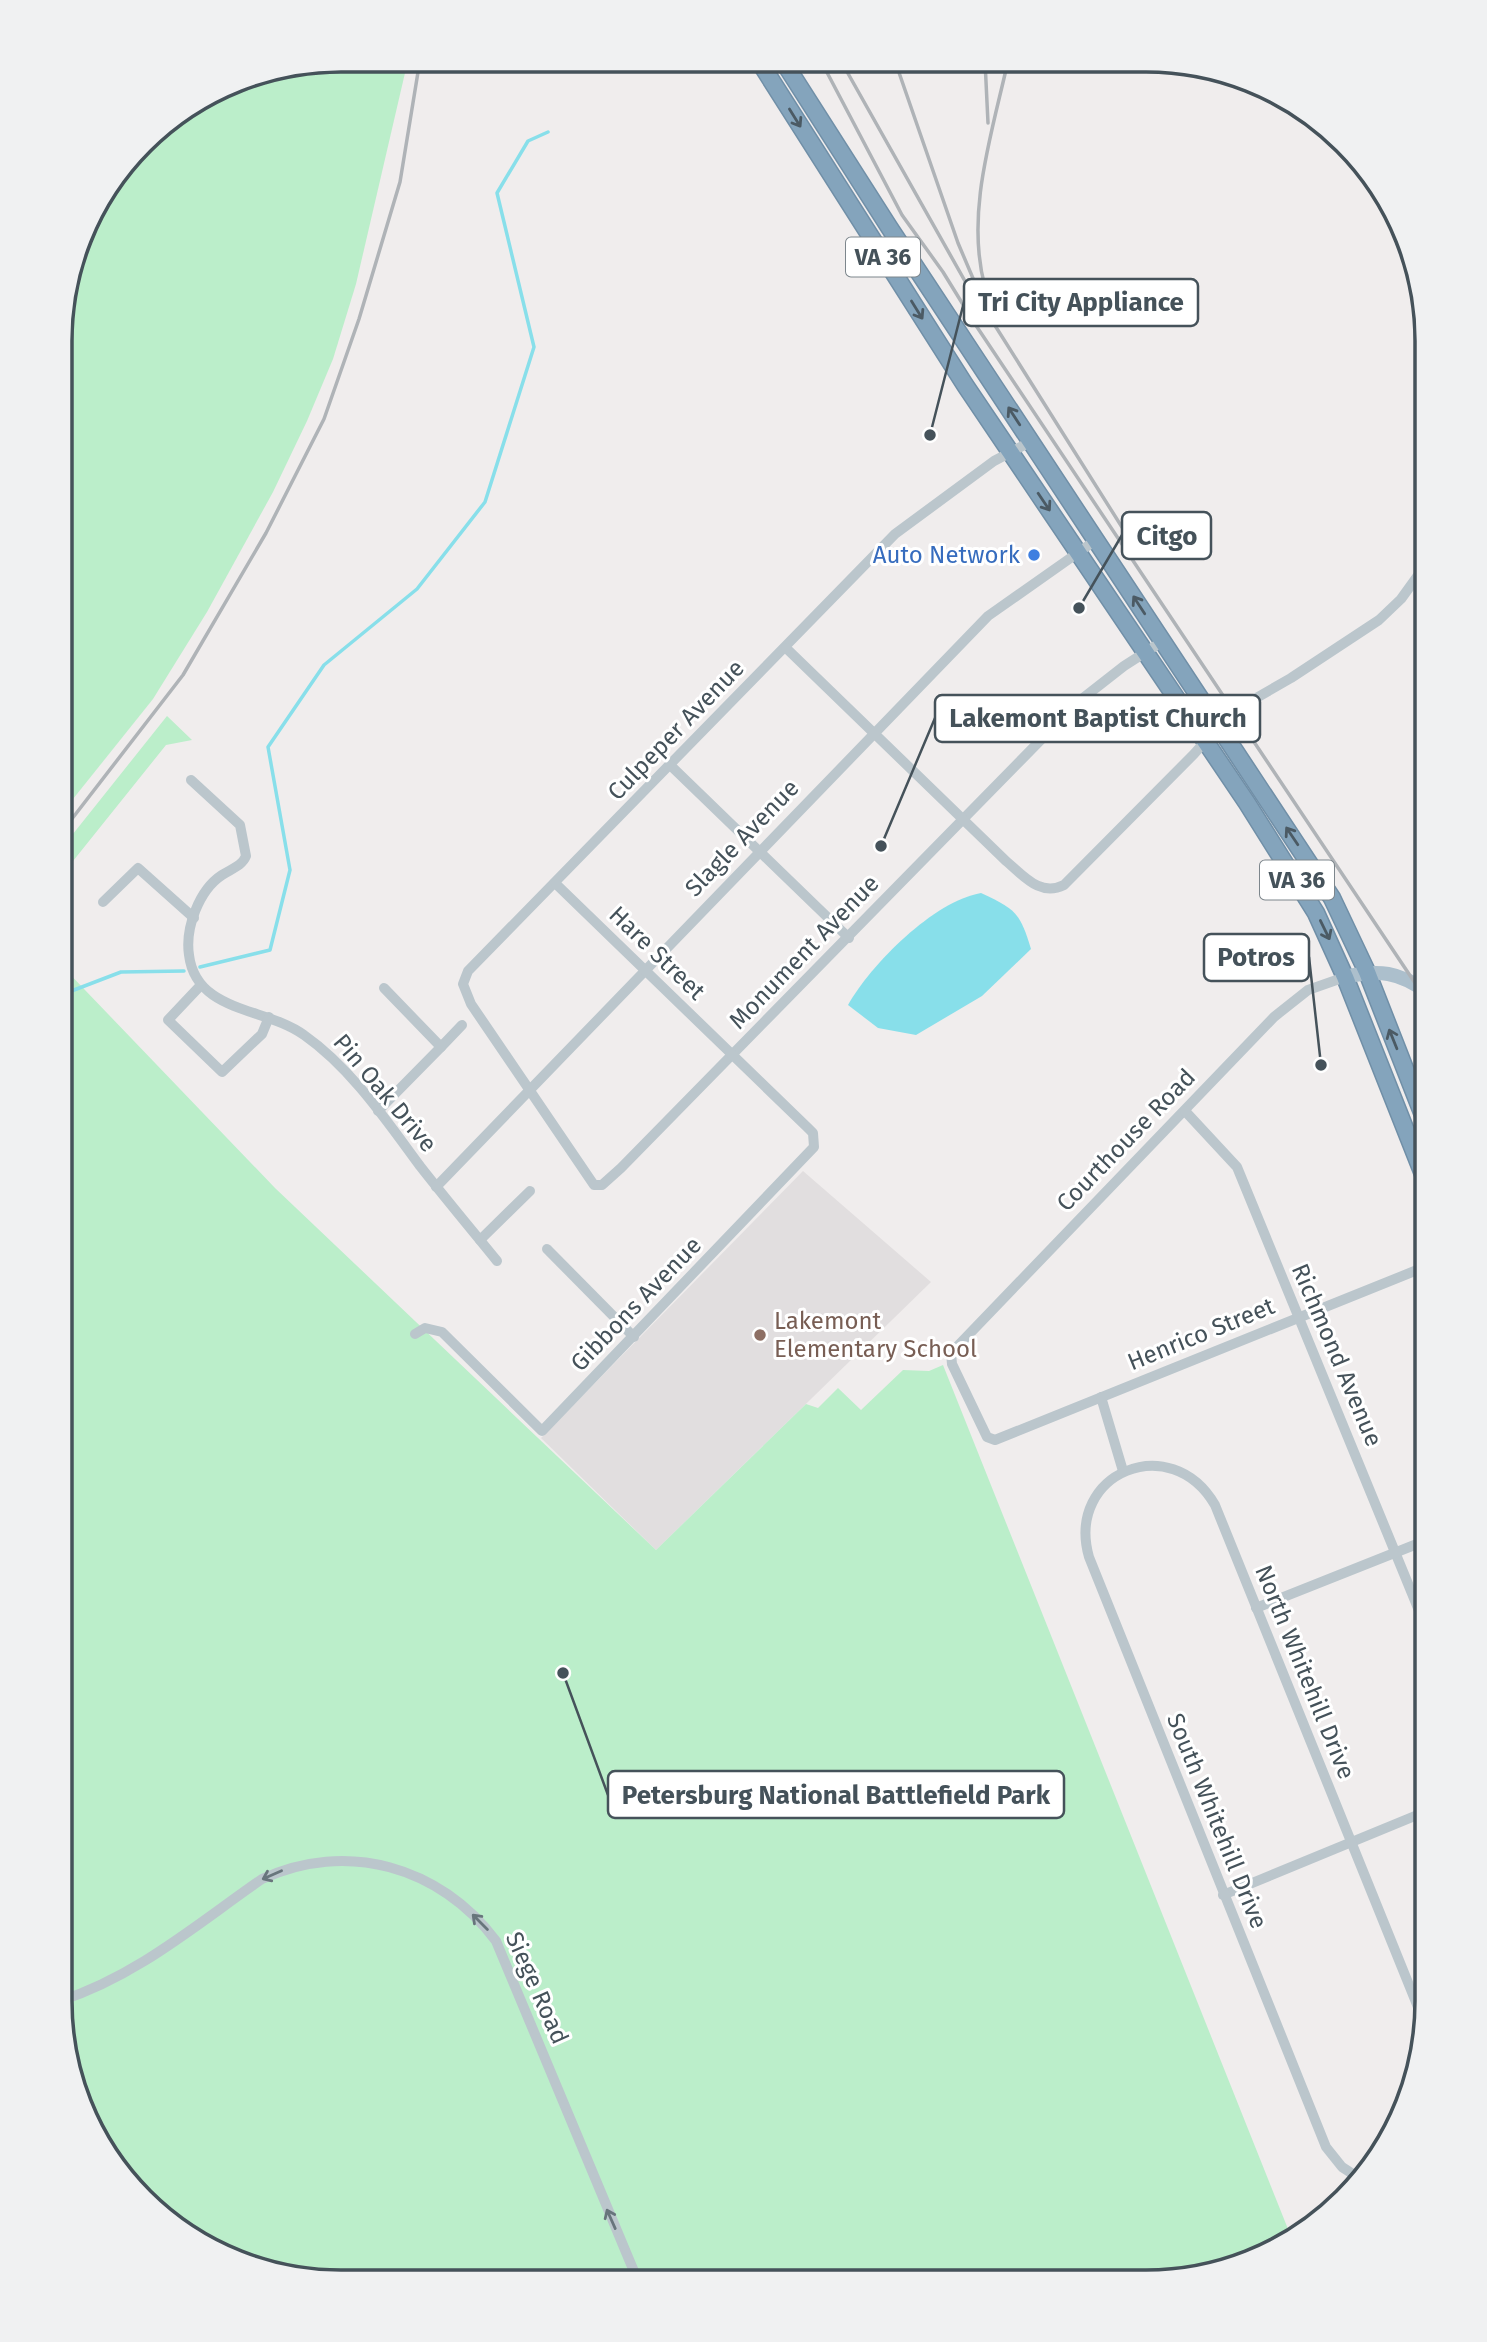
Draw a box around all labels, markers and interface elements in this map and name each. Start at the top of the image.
one-way arrow [789,108,803,128]
road number: VA 36 [846,238,920,276]
callout: Tri City Appliance [964,279,1198,326]
text: Tri City Appliance [978,287,1184,318]
one-way arrow [911,300,925,320]
one-way arrow [1006,406,1020,426]
one-way arrow [1037,492,1051,511]
callout: Citgo [1122,512,1211,559]
text: Citgo [1137,521,1197,552]
place label: Auto Network [873,541,1021,569]
marker: Auto Network [1026,547,1042,563]
one-way arrow [1132,596,1146,616]
street label: Culpeper Avenue [602,654,750,806]
callout: Lakemont Baptist Church [935,695,1260,742]
text: Lakemont Baptist Church [949,703,1247,734]
street label: Slagle Avenue [679,774,805,902]
one-way arrow [1285,826,1299,846]
road number: VA 36 [1260,860,1334,900]
street label: Monument Avenue [723,869,885,1035]
street label: Hare Street [603,900,711,1006]
one-way arrow [1318,919,1332,940]
callout: Potros [1204,934,1309,981]
text: Potros [1217,942,1295,973]
street label: Pin Oak Drive [328,1028,442,1158]
one-way arrow [1386,1028,1399,1050]
street label: Courthouse Road [1051,1063,1201,1217]
street label: Gibbons Avenue [565,1231,707,1377]
street label: Richmond Avenue [1286,1259,1388,1451]
street label: Henrico Street [1123,1292,1279,1376]
place label: Lakemont Elementary School [774,1307,977,1363]
marker: Lakemont Elementary School [752,1327,768,1343]
street label: North Whitehill Drive [1249,1561,1361,1783]
street label: South Whitehill Drive [1161,1709,1273,1933]
callout: Petersburg National Battlefield Park [608,1771,1064,1818]
text: Petersburg National Battlefield Park [622,1780,1051,1811]
one-way arrow [262,1869,283,1882]
one-way arrow [472,1914,489,1931]
street label: Siege Road [500,1928,574,2048]
one-way arrow [604,2208,617,2230]

